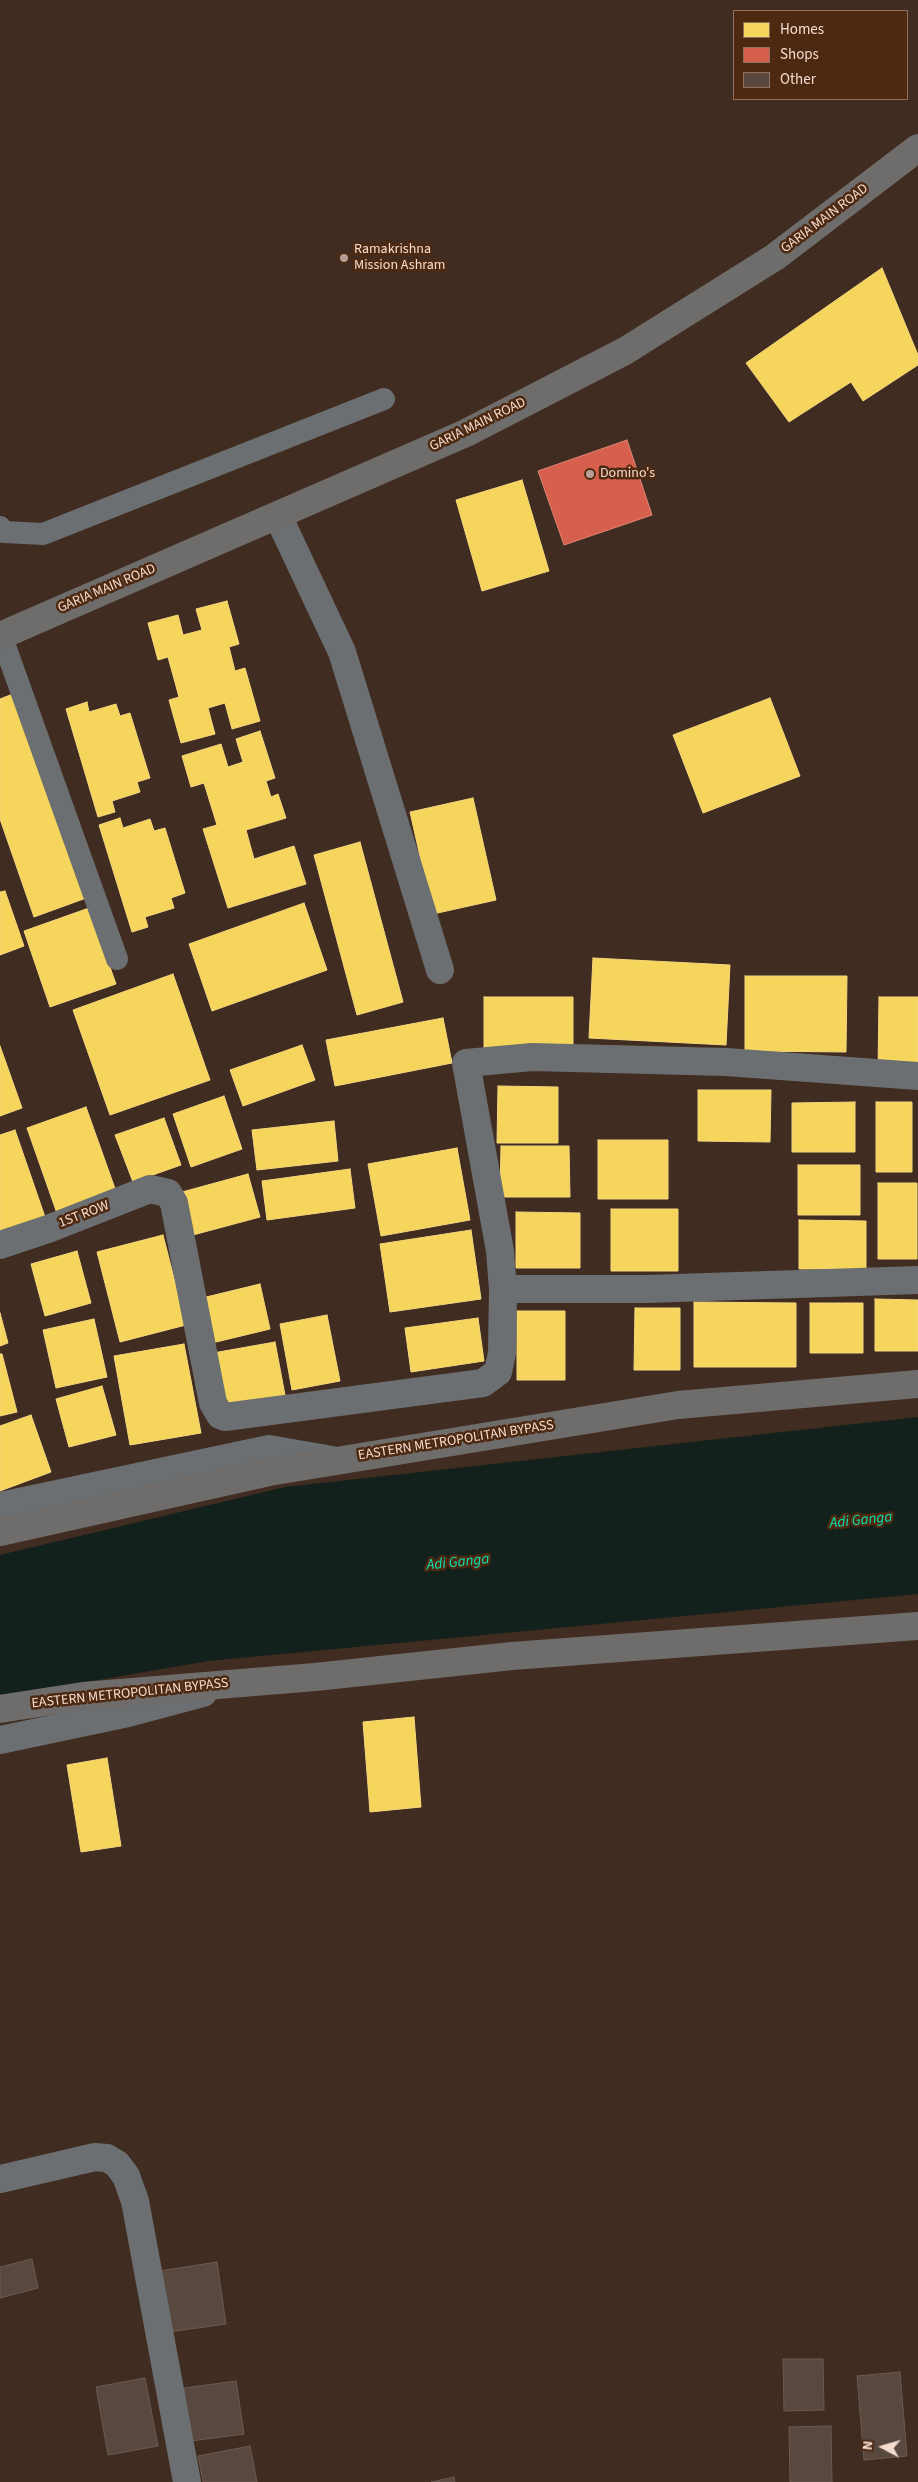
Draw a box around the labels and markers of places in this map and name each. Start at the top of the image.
place label: Ramakrishna Mission Ashram [354,242,445,274]
marker: Ramakrishna Mission Ashram [338,252,350,264]
place label: Domino's [600,466,655,482]
marker: Domino's [584,468,596,480]

